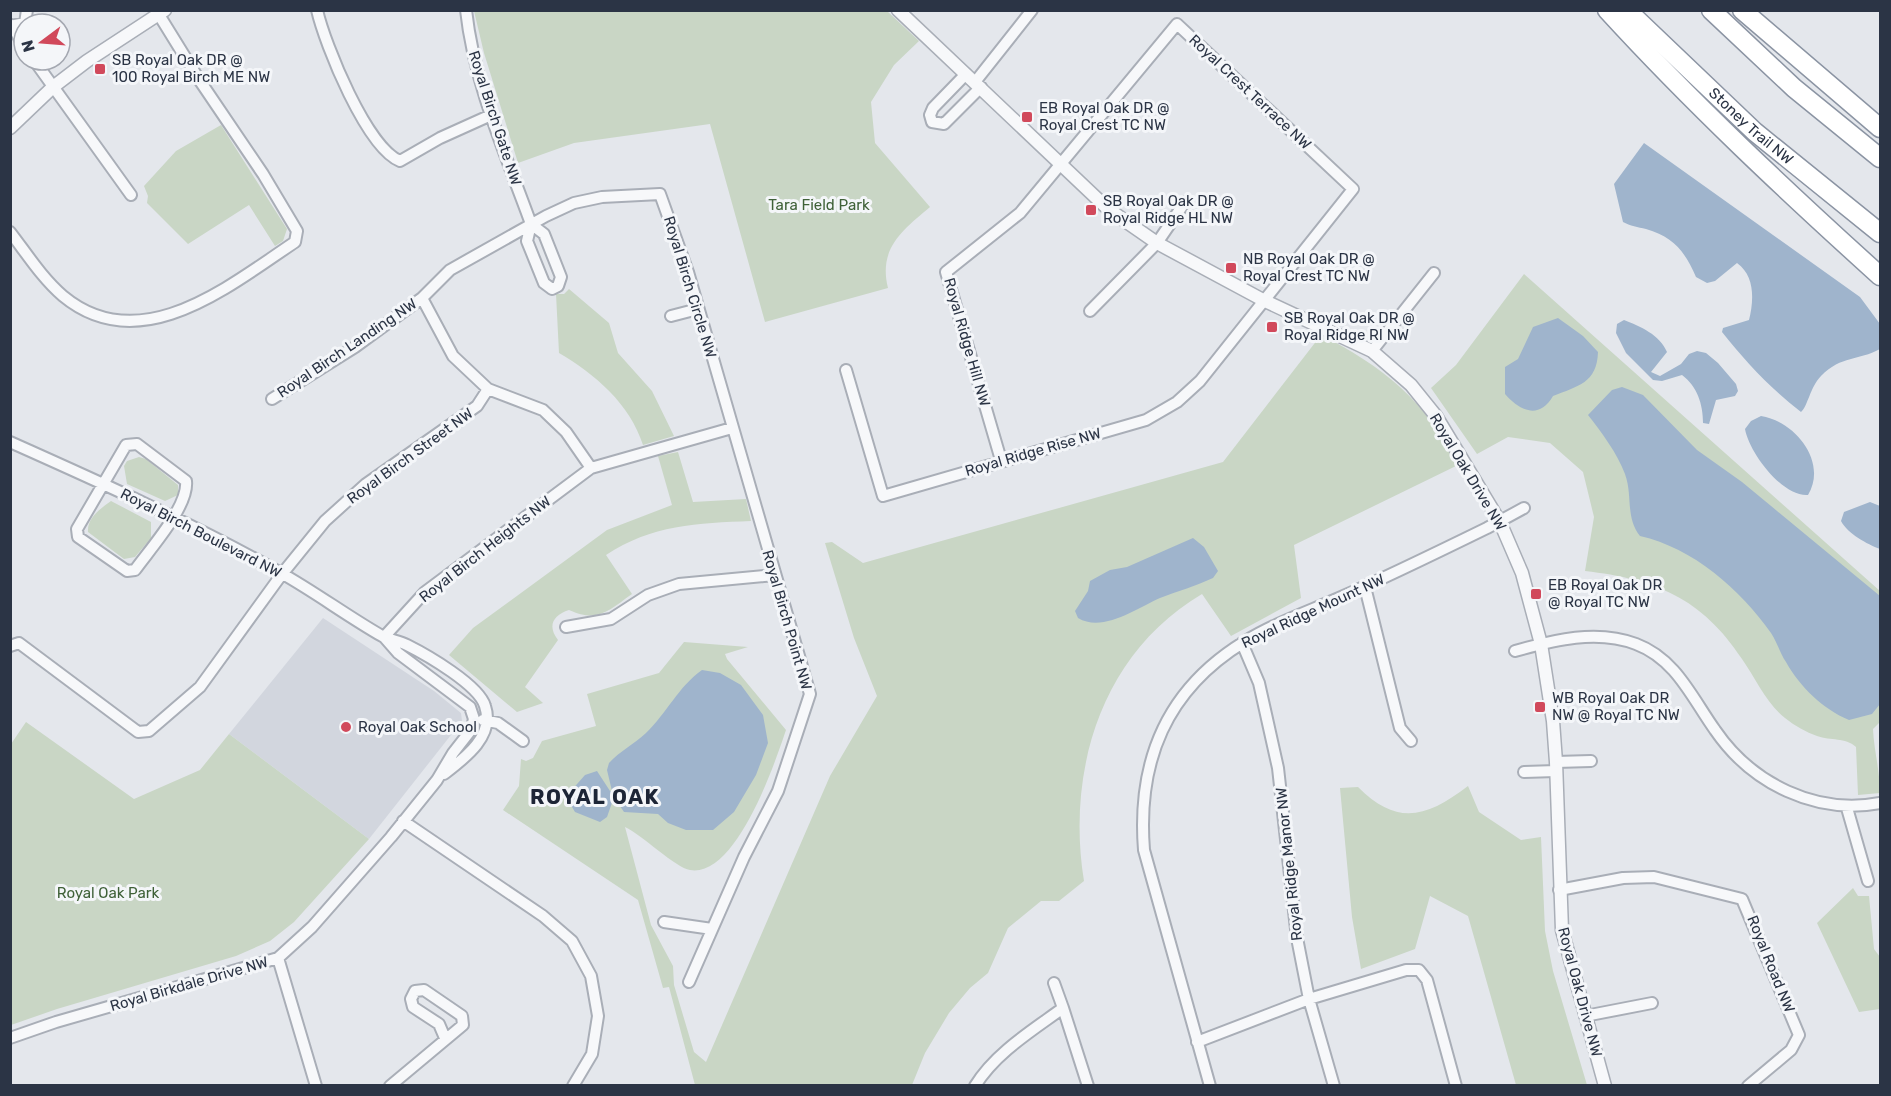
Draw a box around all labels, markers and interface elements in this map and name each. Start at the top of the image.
north arrow [12,12,72,72]
street label: Royal Crest Terrace NW [1185,31,1315,153]
text: N [17,38,39,54]
street label: Royal Birch Gate NW [465,48,525,188]
place label: SB Royal Oak DR @ 100 Royal Birch ME NW [112,51,270,86]
marker: SB Royal Oak DR @ 100 Royal Birch ME NW [93,62,107,76]
street label: Stoney Trail NW [1705,84,1797,168]
place label: EB Royal Oak DR @ Royal Crest TC NW [1039,99,1169,134]
marker: EB Royal Oak DR @ Royal Crest TC NW [1020,110,1034,124]
place label: SB Royal Oak DR @ Royal Ridge HL NW [1103,192,1234,227]
park label: Tara Field Park [768,196,870,214]
marker: SB Royal Oak DR @ Royal Ridge HL NW [1084,203,1098,217]
street label: Royal Birch Circle NW [660,214,720,360]
place label: NB Royal Oak DR @ Royal Crest TC NW [1243,250,1375,285]
marker: NB Royal Oak DR @ Royal Crest TC NW [1224,261,1238,275]
street label: Royal Ridge Hill NW [940,276,994,408]
street label: Royal Birch Landing NW [274,295,420,401]
place label: SB Royal Oak DR @ Royal Ridge RI NW [1284,309,1415,344]
marker: SB Royal Oak DR @ Royal Ridge RI NW [1265,320,1279,334]
street label: Royal Birch Street NW [343,404,477,508]
street label: Royal Oak Drive NW [1426,410,1510,534]
street label: Royal Ridge Rise NW [963,424,1103,480]
street label: Royal Birch Boulevard NW [118,485,284,581]
street label: Royal Birch Heights NW [416,492,554,606]
street label: Royal Birch Point NW [758,548,816,692]
street label: Royal Ridge Mount NW [1239,570,1387,652]
place label: EB Royal Oak DR @ Royal TC NW [1548,576,1662,611]
marker: EB Royal Oak DR @ Royal TC NW [1529,587,1543,601]
place label: WB Royal Oak DR NW @ Royal TC NW [1552,689,1680,724]
marker: WB Royal Oak DR NW @ Royal TC NW [1533,700,1547,714]
place label: Royal Oak School [358,718,477,736]
marker: Royal Oak School [339,720,353,734]
district label: ROYAL OAK [530,784,660,809]
street label: Royal Ridge Manor NW [1272,786,1306,942]
park label: Royal Oak Park [57,884,160,902]
street label: Royal Road NW [1743,913,1799,1015]
street label: Royal Oak Drive NW [1554,925,1606,1059]
street label: Royal Birkdale Drive NW [108,953,270,1015]

